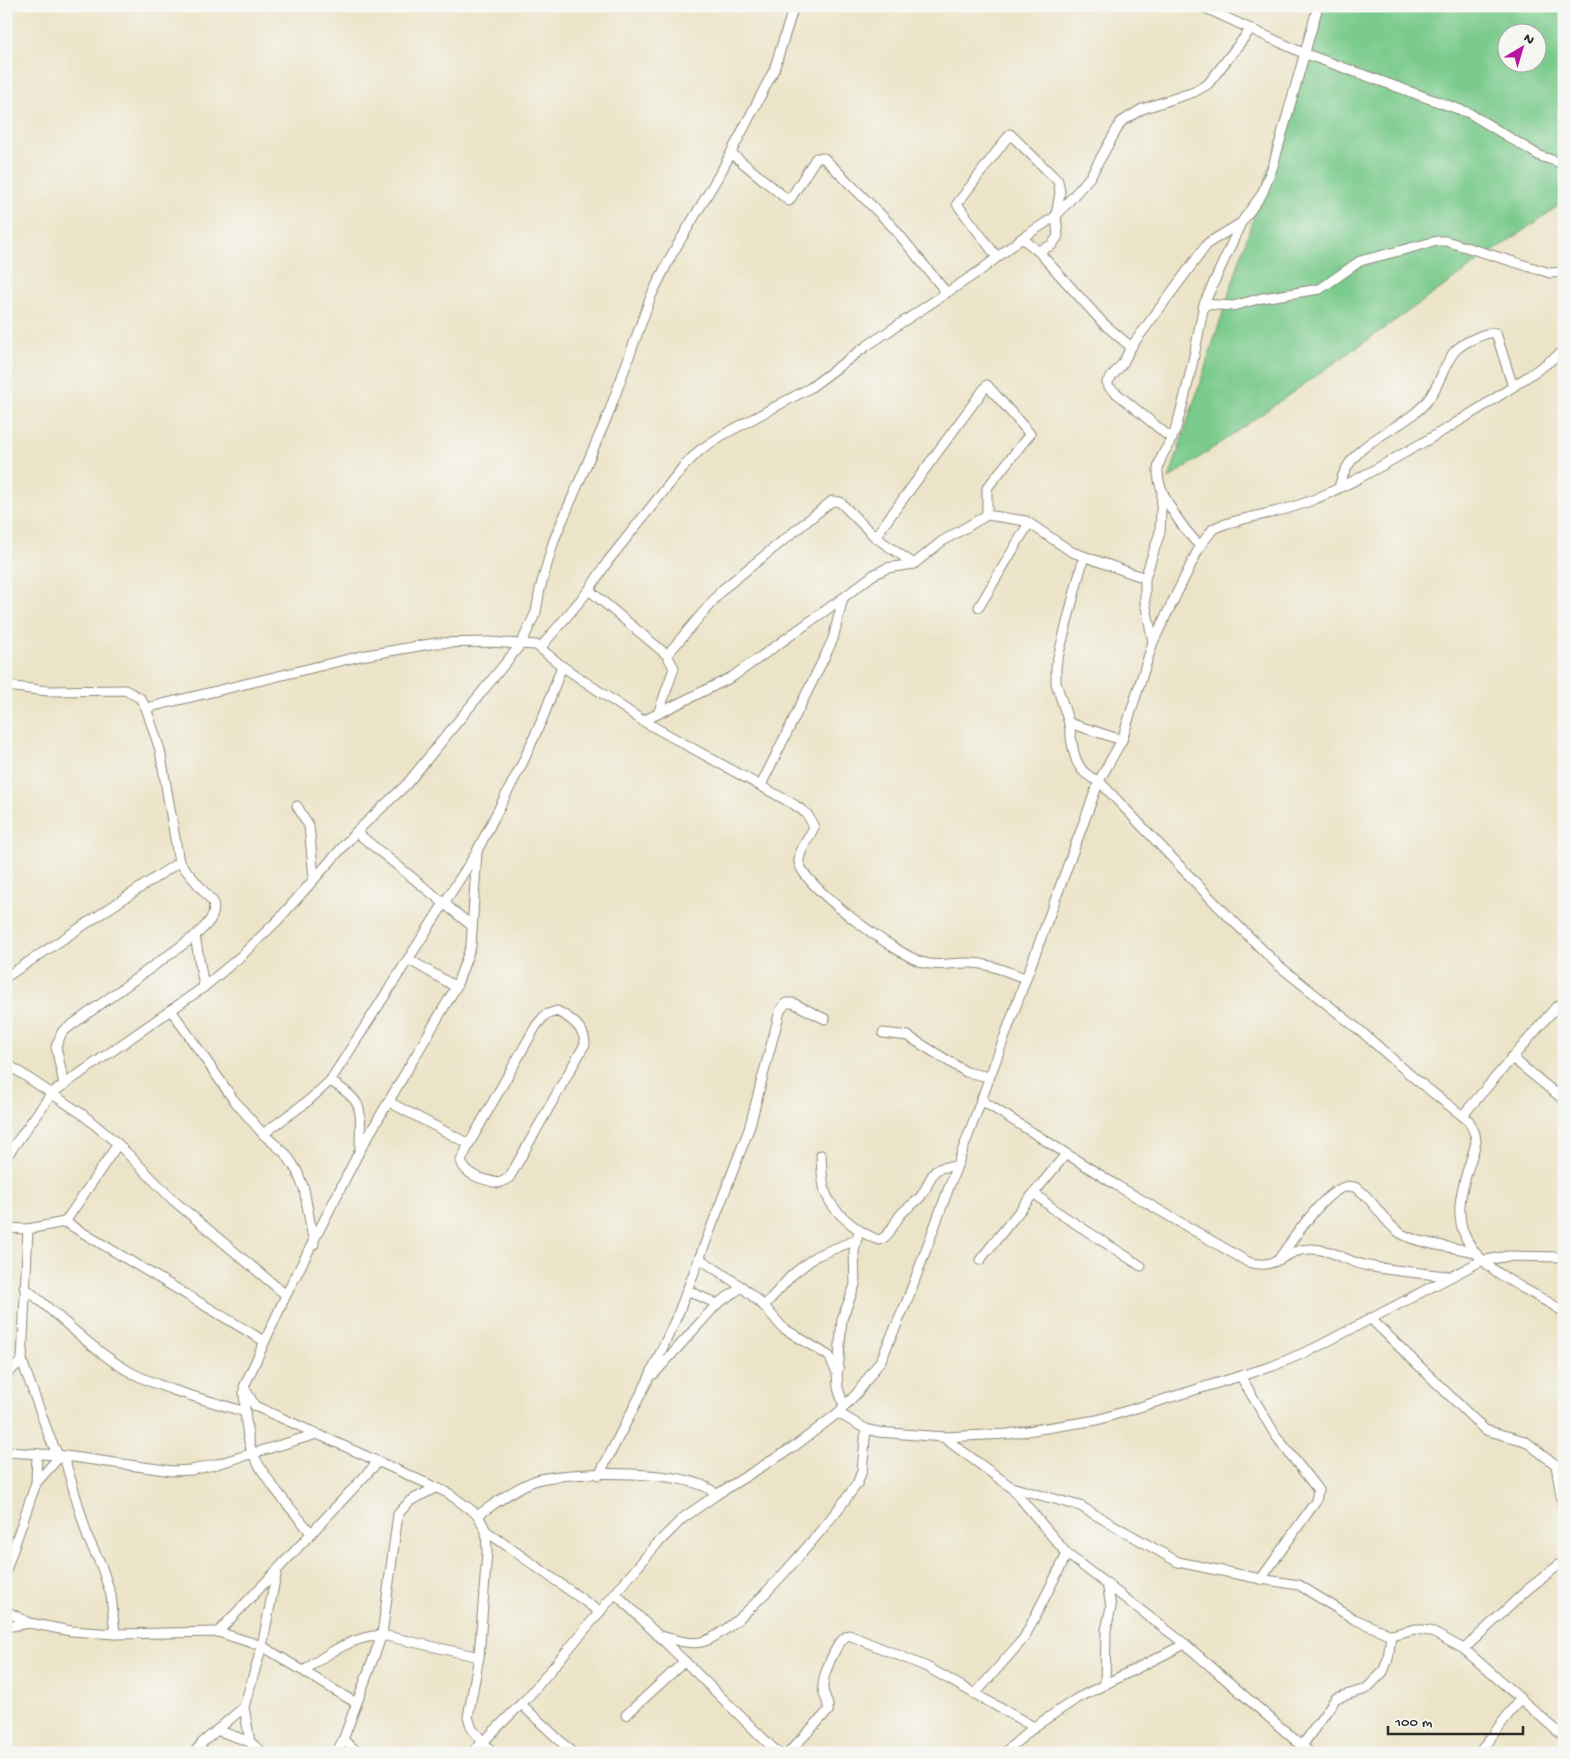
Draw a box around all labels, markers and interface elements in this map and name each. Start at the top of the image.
north arrow [1498,22,1548,72]
text: N [1520,30,1537,49]
scale bar [1388,1704,1522,1736]
text: 100 m [1394,1714,1433,1732]

